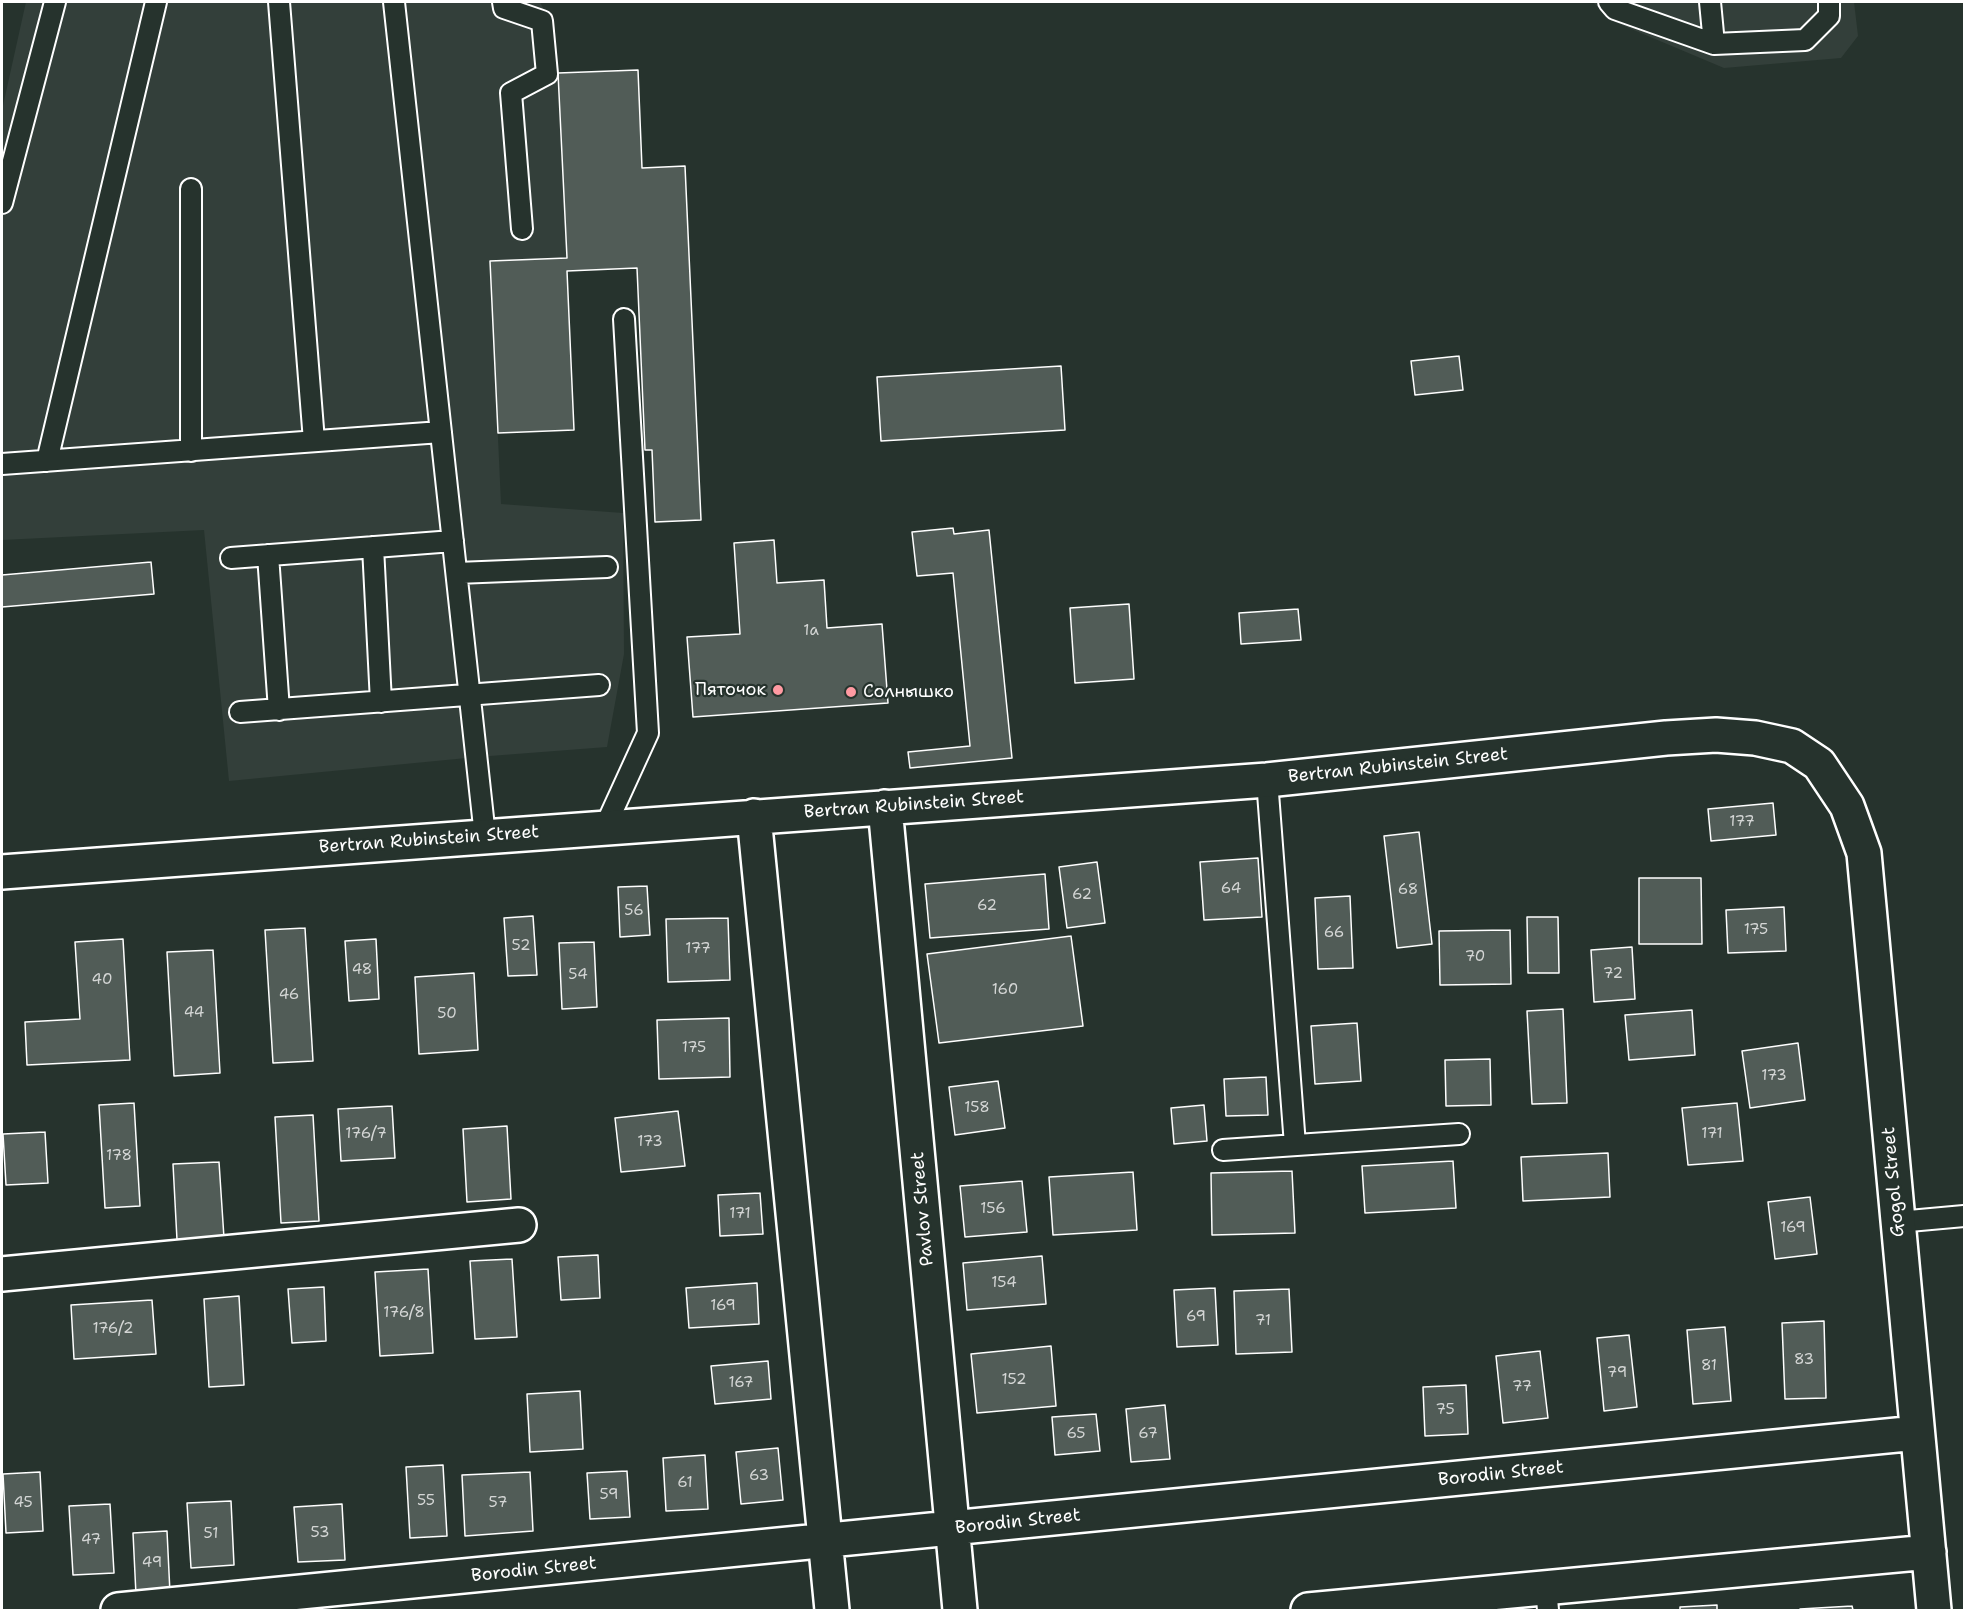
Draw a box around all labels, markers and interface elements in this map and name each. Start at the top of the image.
house number: 1а [803,622,819,640]
place label: Пяточок [695,679,766,701]
place label: Солнышко [863,681,954,703]
marker: Пяточок [771,683,785,697]
marker: Солнышко [844,685,858,699]
street label: Bertran Rubinstein Street [1287,744,1509,788]
street label: Bertran Rubinstein Street [803,787,1025,823]
house number: 177 [1729,813,1755,831]
street label: Bertran Rubinstein Street [318,822,540,858]
house number: 64 [1221,880,1241,898]
house number: 68 [1398,881,1418,899]
house number: 62 [1072,886,1092,904]
house number: 62 [977,897,997,915]
house number: 56 [624,902,644,920]
house number: 175 [1744,921,1768,939]
house number: 66 [1324,924,1344,942]
house number: 52 [512,937,530,955]
house number: 177 [685,940,711,958]
house number: 70 [1465,948,1485,966]
house number: 48 [352,961,372,979]
house number: 72 [1603,965,1623,983]
house number: 54 [568,966,588,984]
house number: 40 [92,971,112,989]
house number: 160 [992,981,1018,999]
house number: 46 [279,986,299,1004]
house number: 44 [184,1004,204,1022]
house number: 50 [437,1005,457,1023]
house number: 175 [682,1039,706,1057]
house number: 173 [1761,1067,1787,1085]
house number: 158 [964,1099,990,1117]
house number: 176/7 [345,1125,387,1143]
house number: 171 [1701,1125,1723,1143]
street label: Gogol Street [1878,1126,1910,1238]
house number: 173 [637,1133,663,1151]
house number: 178 [106,1147,132,1165]
street label: Pavlov Street [907,1151,939,1267]
house number: 156 [980,1200,1006,1218]
house number: 171 [729,1205,751,1223]
house number: 169 [1780,1219,1806,1237]
house number: 154 [991,1274,1017,1292]
house number: 169 [710,1297,736,1315]
house number: 176/8 [383,1304,425,1322]
house number: 69 [1186,1308,1206,1326]
house number: 71 [1255,1312,1271,1330]
house number: 176/2 [92,1320,134,1338]
house number: 83 [1794,1351,1814,1369]
house number: 81 [1701,1357,1717,1375]
house number: 79 [1607,1364,1627,1382]
house number: 152 [1002,1371,1026,1389]
house number: 167 [728,1374,754,1392]
house number: 77 [1512,1378,1532,1396]
house number: 75 [1435,1401,1455,1419]
house number: 65 [1066,1425,1086,1443]
house number: 67 [1138,1425,1158,1443]
street label: Borodin Street [1437,1457,1565,1491]
house number: 63 [749,1467,769,1485]
house number: 61 [677,1474,693,1492]
house number: 59 [600,1486,618,1504]
house number: 55 [417,1492,435,1510]
house number: 45 [13,1494,33,1512]
house number: 57 [489,1494,507,1512]
street label: Borodin Street [954,1505,1082,1539]
house number: 53 [311,1524,329,1542]
house number: 51 [204,1525,218,1543]
house number: 47 [81,1531,101,1549]
street label: Borodin Street [470,1553,598,1587]
house number: 49 [142,1554,162,1572]

